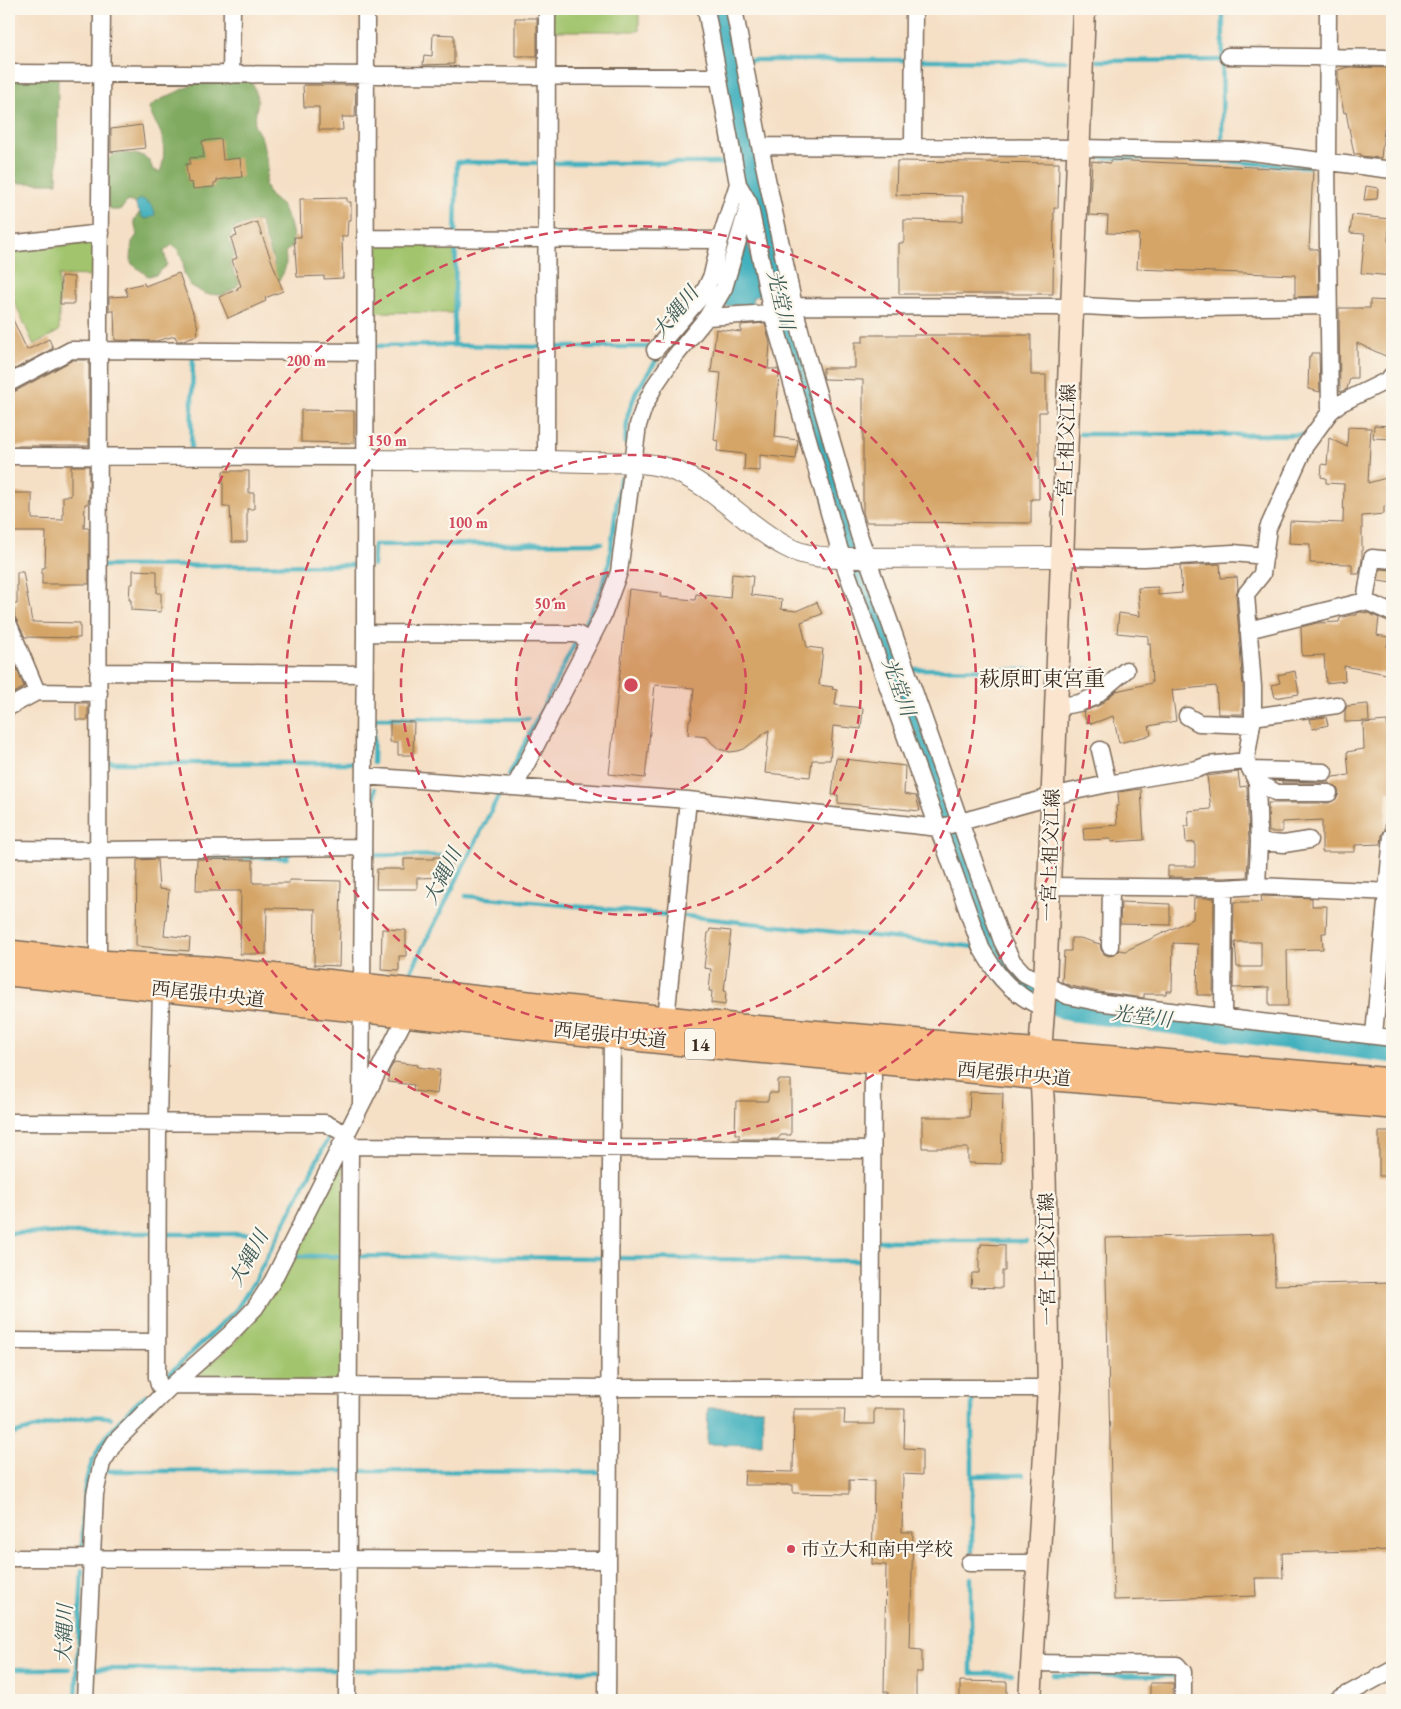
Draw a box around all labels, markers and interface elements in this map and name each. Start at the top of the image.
water label: 光堂川 [762,268,801,334]
water label: 大縄川 [646,279,705,343]
text: 200 m [286,351,326,370]
street label: 一宮上祖父江線 [1051,383,1081,517]
text: 150 m [367,431,407,450]
text: 100 m [448,513,488,532]
text: 50 m [534,594,566,613]
water label: 光堂川 [877,654,922,722]
district label: 萩原町東宮重 [979,665,1105,692]
centre of rings [622,676,640,694]
street label: 一宮上祖父江線 [1035,788,1065,922]
water label: 大縄川 [417,842,468,909]
street label: 西尾張中央道 [150,976,266,1012]
water label: 光堂川 [1111,999,1175,1033]
street label: 西尾張中央道 [552,1017,668,1053]
road number: 14 [685,1028,715,1060]
street label: 西尾張中央道 [956,1057,1072,1091]
street label: 一宮上祖父江線 [1033,1192,1061,1326]
water label: 大縄川 [222,1224,275,1291]
place label: 市立大和南中学校 [801,1537,953,1562]
marker: 市立大和南中学校 [785,1543,797,1555]
water label: 大縄川 [50,1602,78,1664]

